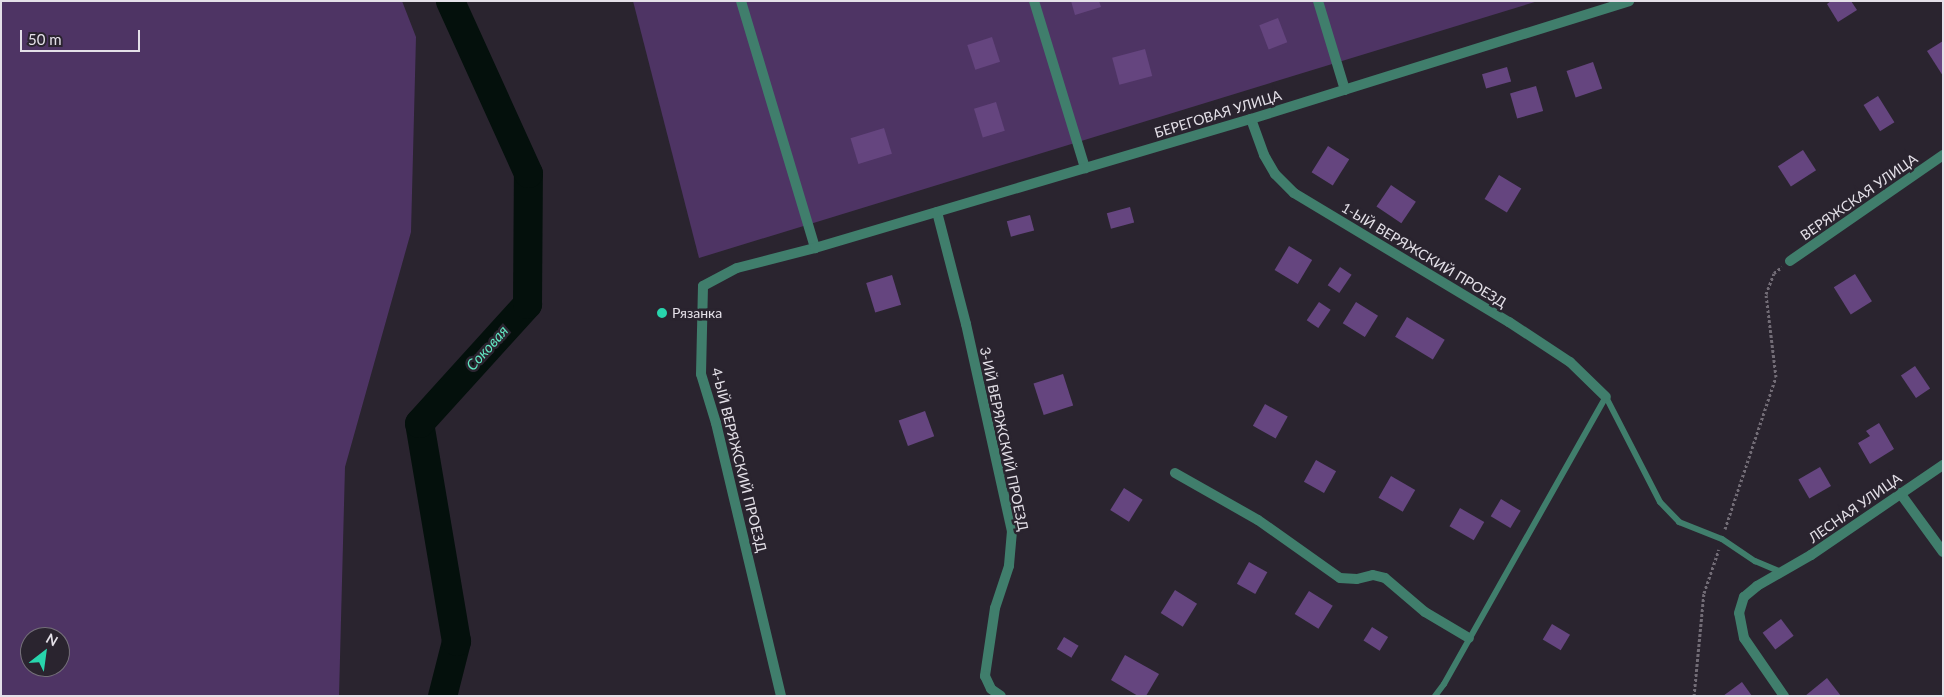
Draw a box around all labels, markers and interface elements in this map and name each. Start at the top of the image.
scale bar [22,20,142,52]
text: 50 m [28,30,62,48]
street label: БЕРЕГОВАЯ УЛИЦА [1152,87,1284,141]
street label: ВЕРЯЖСКАЯ УЛИЦА [1797,150,1921,244]
street label: 1-ЫЙ ВЕРЯЖСКИЙ ПРОЕЗД [1338,199,1510,311]
place label: Рязанка [672,305,722,321]
marker: Рязанка [656,307,668,319]
water label: Соковая [462,322,512,374]
street label: 3-ИЙ ВЕРЯЖСКИЙ ПРОЕЗД [976,345,1032,533]
street label: 4-ЫЙ ВЕРЯЖСКИЙ ПРОЕЗД [708,366,770,554]
street label: ЛЕСНАЯ УЛИЦА [1805,470,1905,546]
north arrow [20,627,70,677]
text: N [43,629,61,649]

